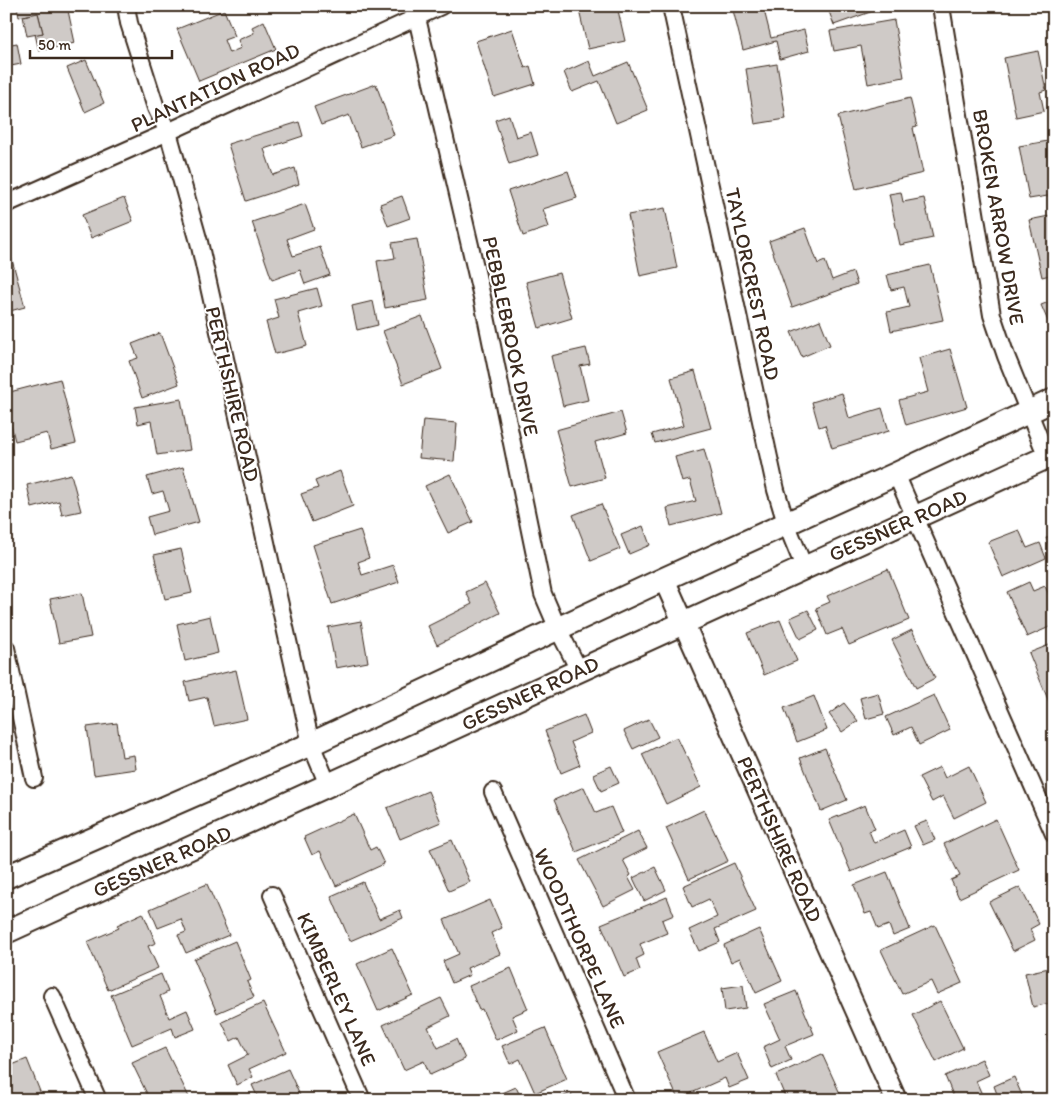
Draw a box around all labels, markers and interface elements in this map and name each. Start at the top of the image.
scale bar [30,28,172,60]
text: 50 m [38,36,71,54]
street label: PLANTATION ROAD [126,37,304,137]
street label: BROKEN ARROW DRIVE [968,107,1030,327]
street label: TAYLORCREST ROAD [720,185,786,383]
street label: PEBBLEBROOK DRIVE [478,234,544,438]
street label: PERTHSHIRE ROAD [201,304,265,484]
street label: GESSNER ROAD [825,483,971,567]
street label: GESSNER ROAD [457,650,603,736]
street label: PERTHSHIRE ROAD [732,752,828,926]
street label: GESSNER ROAD [89,819,235,903]
street label: WOODTHORPE LANE [529,844,631,1032]
street label: KIMBERLEY LANE [292,908,382,1070]

